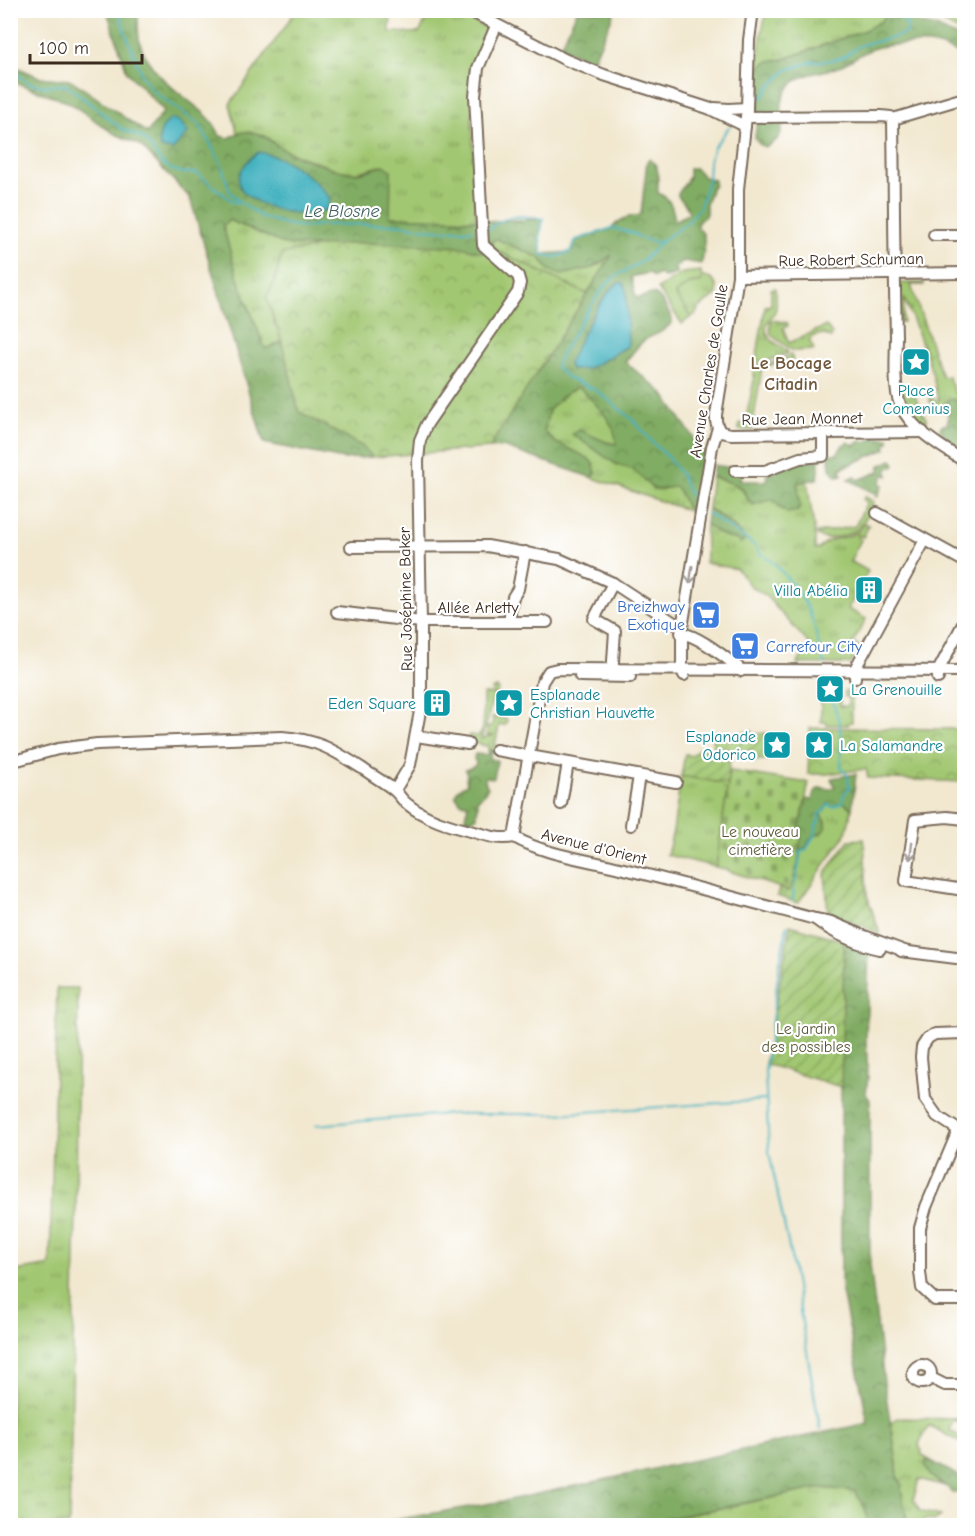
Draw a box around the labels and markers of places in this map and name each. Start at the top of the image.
place icon: Place Comenius [900,346,932,378]
place label: Place Comenius [883,382,950,418]
building icon: Villa Abélia [853,574,885,606]
place label: Villa Abélia [774,582,848,600]
place label: Breizhway Exotique [617,598,686,634]
supermarket icon: Breizhway Exotique [690,599,722,631]
supermarket icon: Carrefour City [729,630,761,662]
place label: Carrefour City [766,638,863,656]
place icon: La Grenouille [814,673,846,705]
place label: La Grenouille [851,681,942,699]
place label: Esplanade Christian Hauvette [530,686,655,722]
building icon: Eden Square [421,687,453,719]
place icon: Esplanade Christian Hauvette [493,687,525,719]
place label: Eden Square [328,695,416,713]
place label: Esplanade Odorico [686,728,756,764]
place icon: Esplanade Odorico [761,729,793,761]
place icon: La Salamandre [803,729,835,761]
place label: La Salamandre [840,737,943,755]

